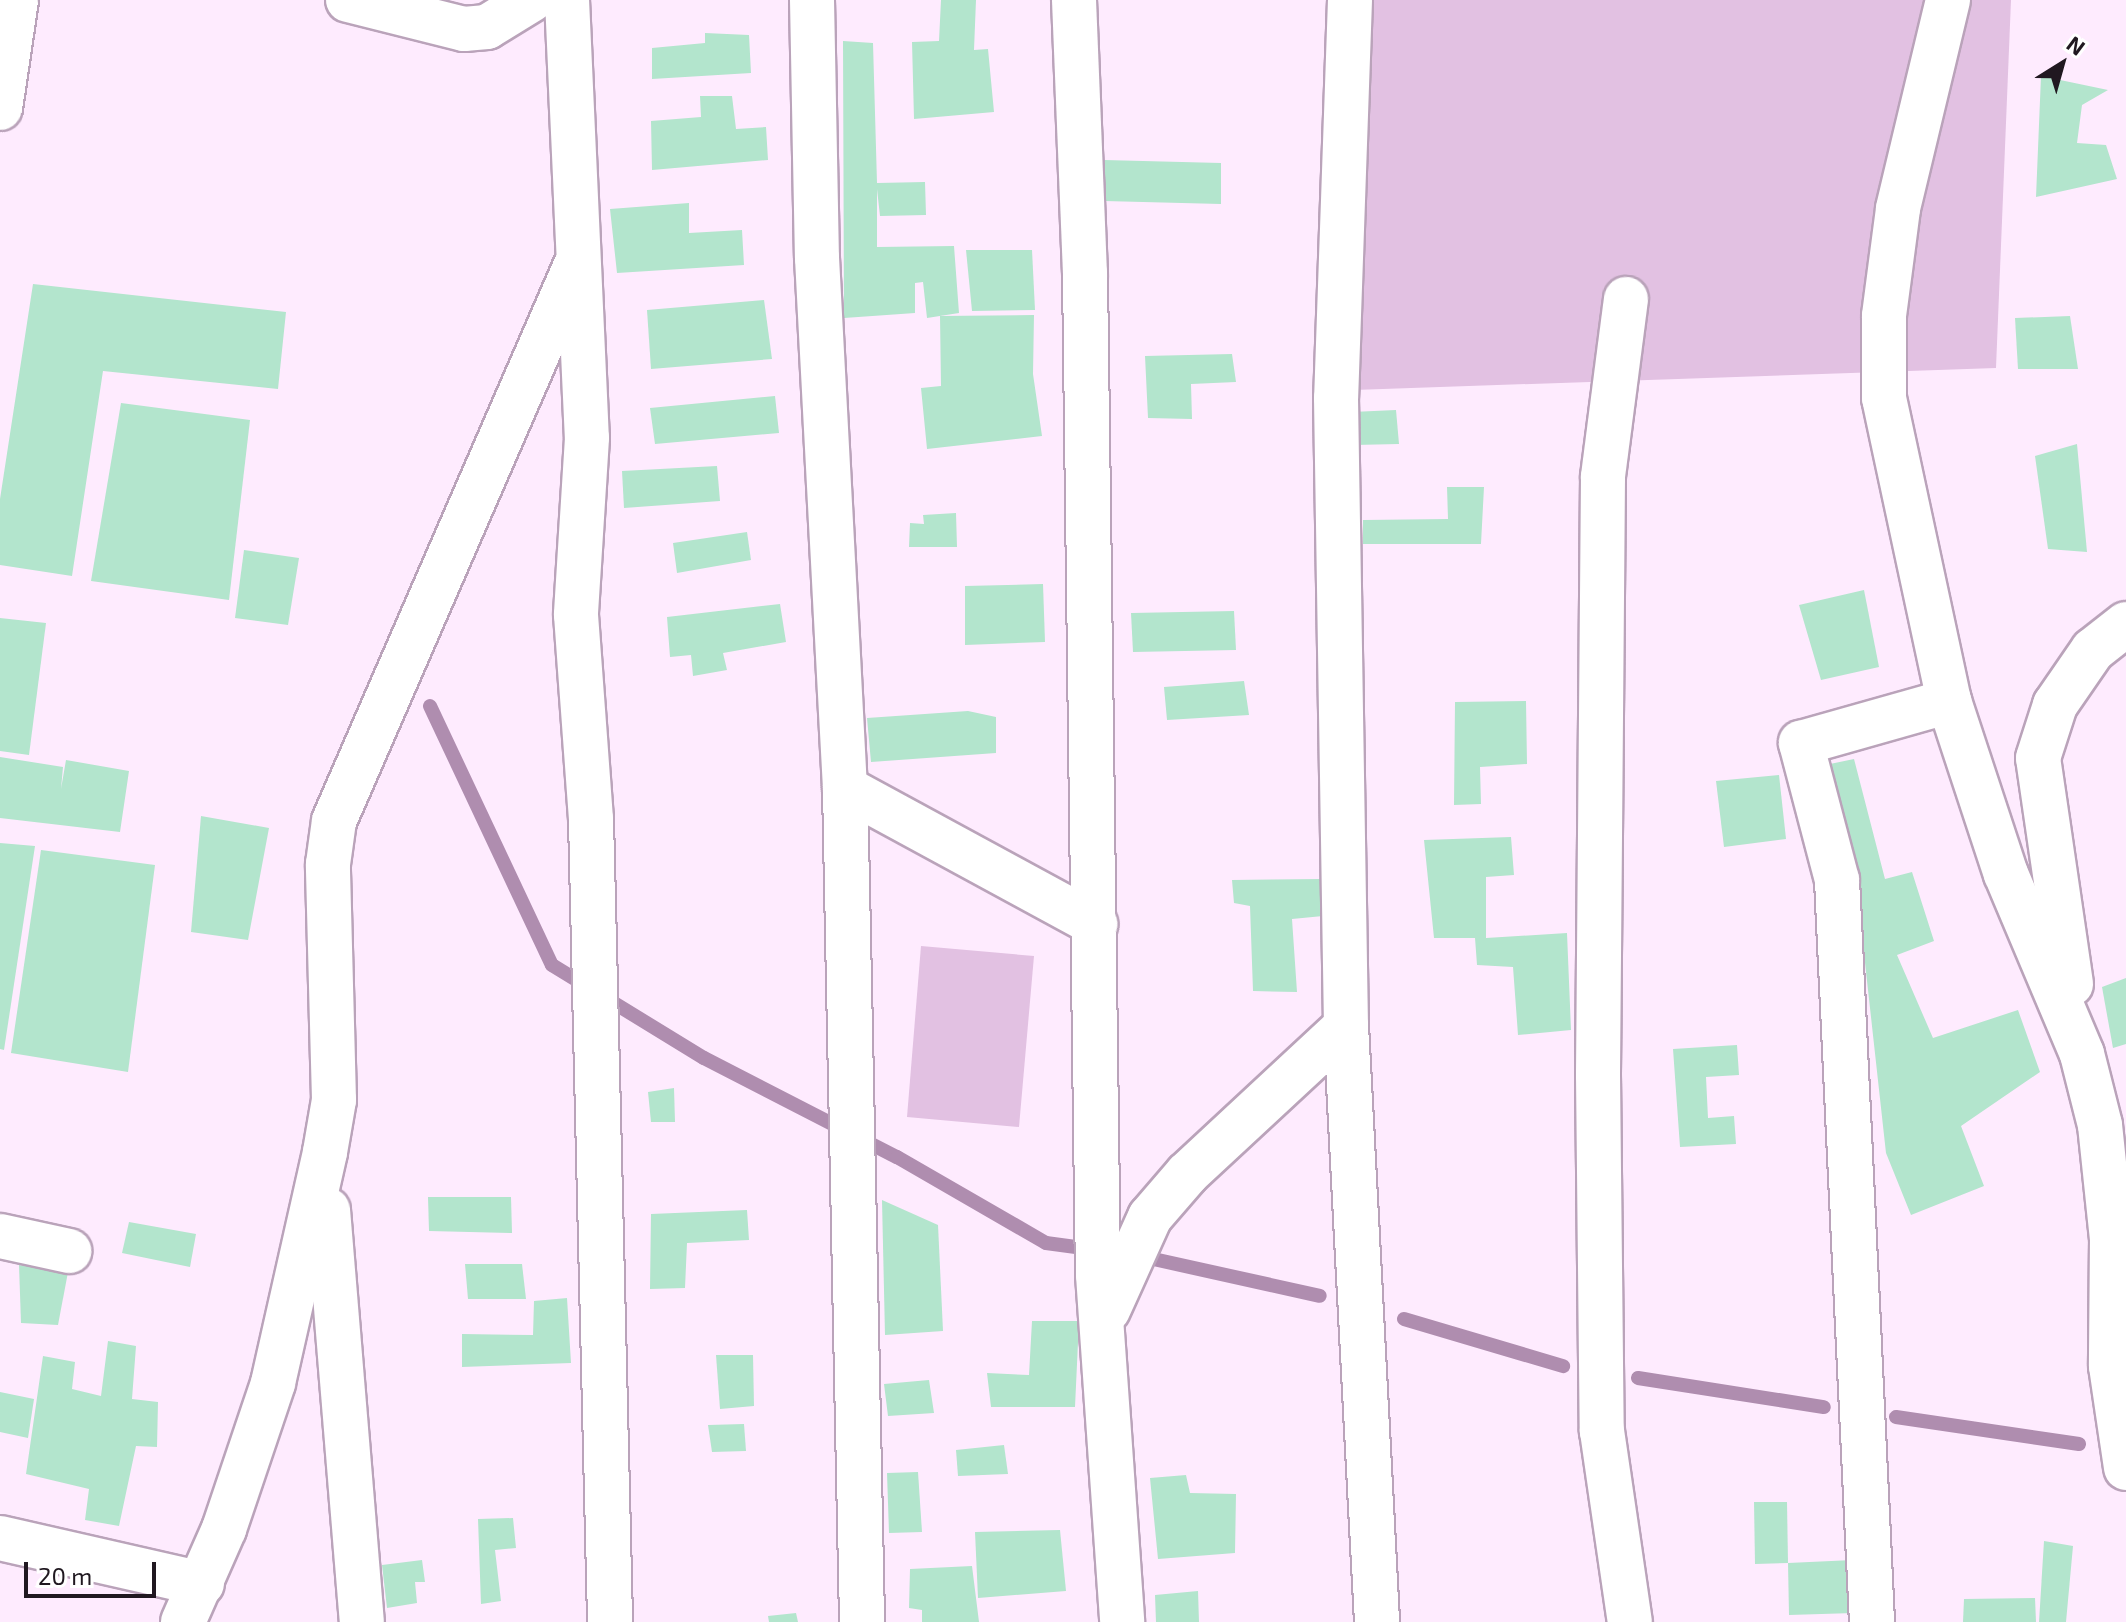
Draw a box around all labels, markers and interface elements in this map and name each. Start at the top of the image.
north arrow [2022,24,2102,104]
text: N [2062,30,2091,60]
scale bar [28,1546,160,1596]
text: 20 m [38,1561,92,1590]

